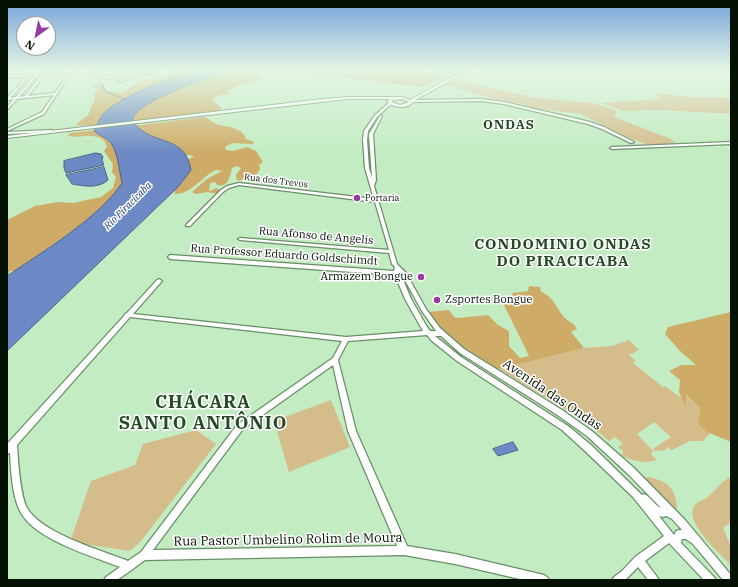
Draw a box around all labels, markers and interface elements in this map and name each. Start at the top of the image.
north arrow [16,16,56,56]
text: N [23,37,37,53]
district label: ONDAS [483,117,535,133]
street label: Rua dos Trevos [243,172,309,190]
water label: Rio Piracicaba [102,180,154,232]
marker: Portaria [352,193,362,203]
place label: Portaria [365,193,399,203]
street label: Rua Afonso de Angelis [258,224,374,248]
district label: CONDOMINIO ONDAS DO PIRACICABA [474,236,652,271]
street label: Rua Professor Eduardo Goldschimdt [190,242,378,268]
place label: Armazem Bongue [320,270,413,284]
marker: Armazem Bongue [416,272,426,282]
place label: Zsportes Bongue [445,293,532,307]
marker: Zsportes Bongue [432,295,442,305]
street label: Avenida das Ondas [500,356,604,434]
district label: CHÁCARA SANTO ANTÔNIO [119,392,287,434]
street label: Rua Pastor Umbelino Rolim de Moura [173,530,403,550]

